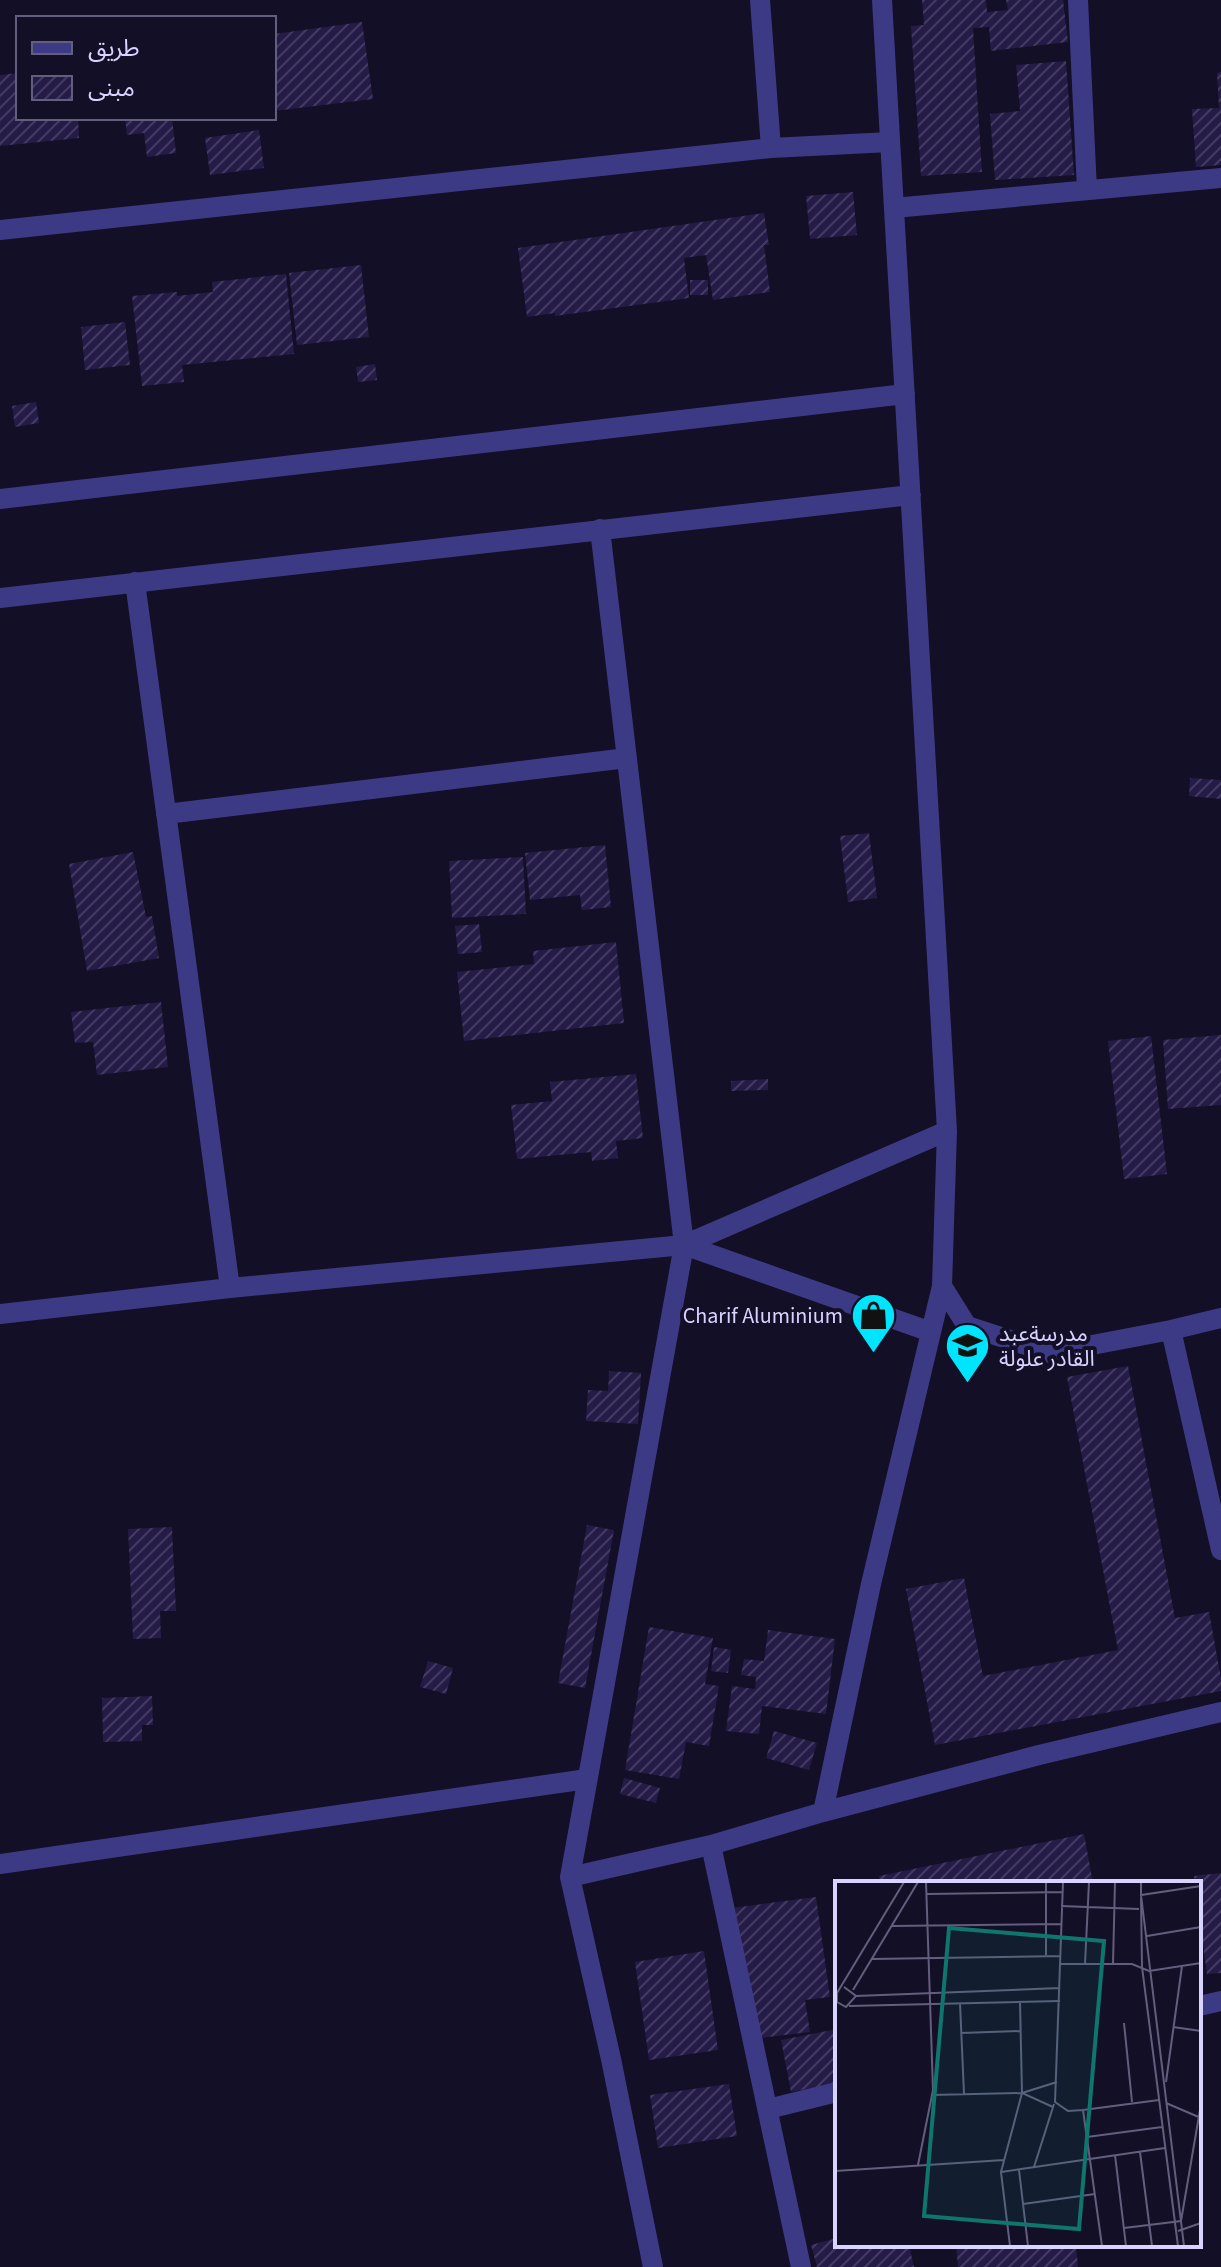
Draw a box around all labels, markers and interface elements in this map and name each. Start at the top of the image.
legend [16,16,276,120]
text: طريق [88,31,140,66]
text: مبنى [88,71,135,106]
shop icon: Charif Aluminium [850,1291,898,1354]
place label: Charif Aluminium [683,1300,843,1332]
place label: مدرسةعبد القادر علولة [999,1318,1095,1375]
school or university icon: مدرسةعبد القادر علولة [944,1322,992,1385]
inset map [835,1881,1201,2247]

